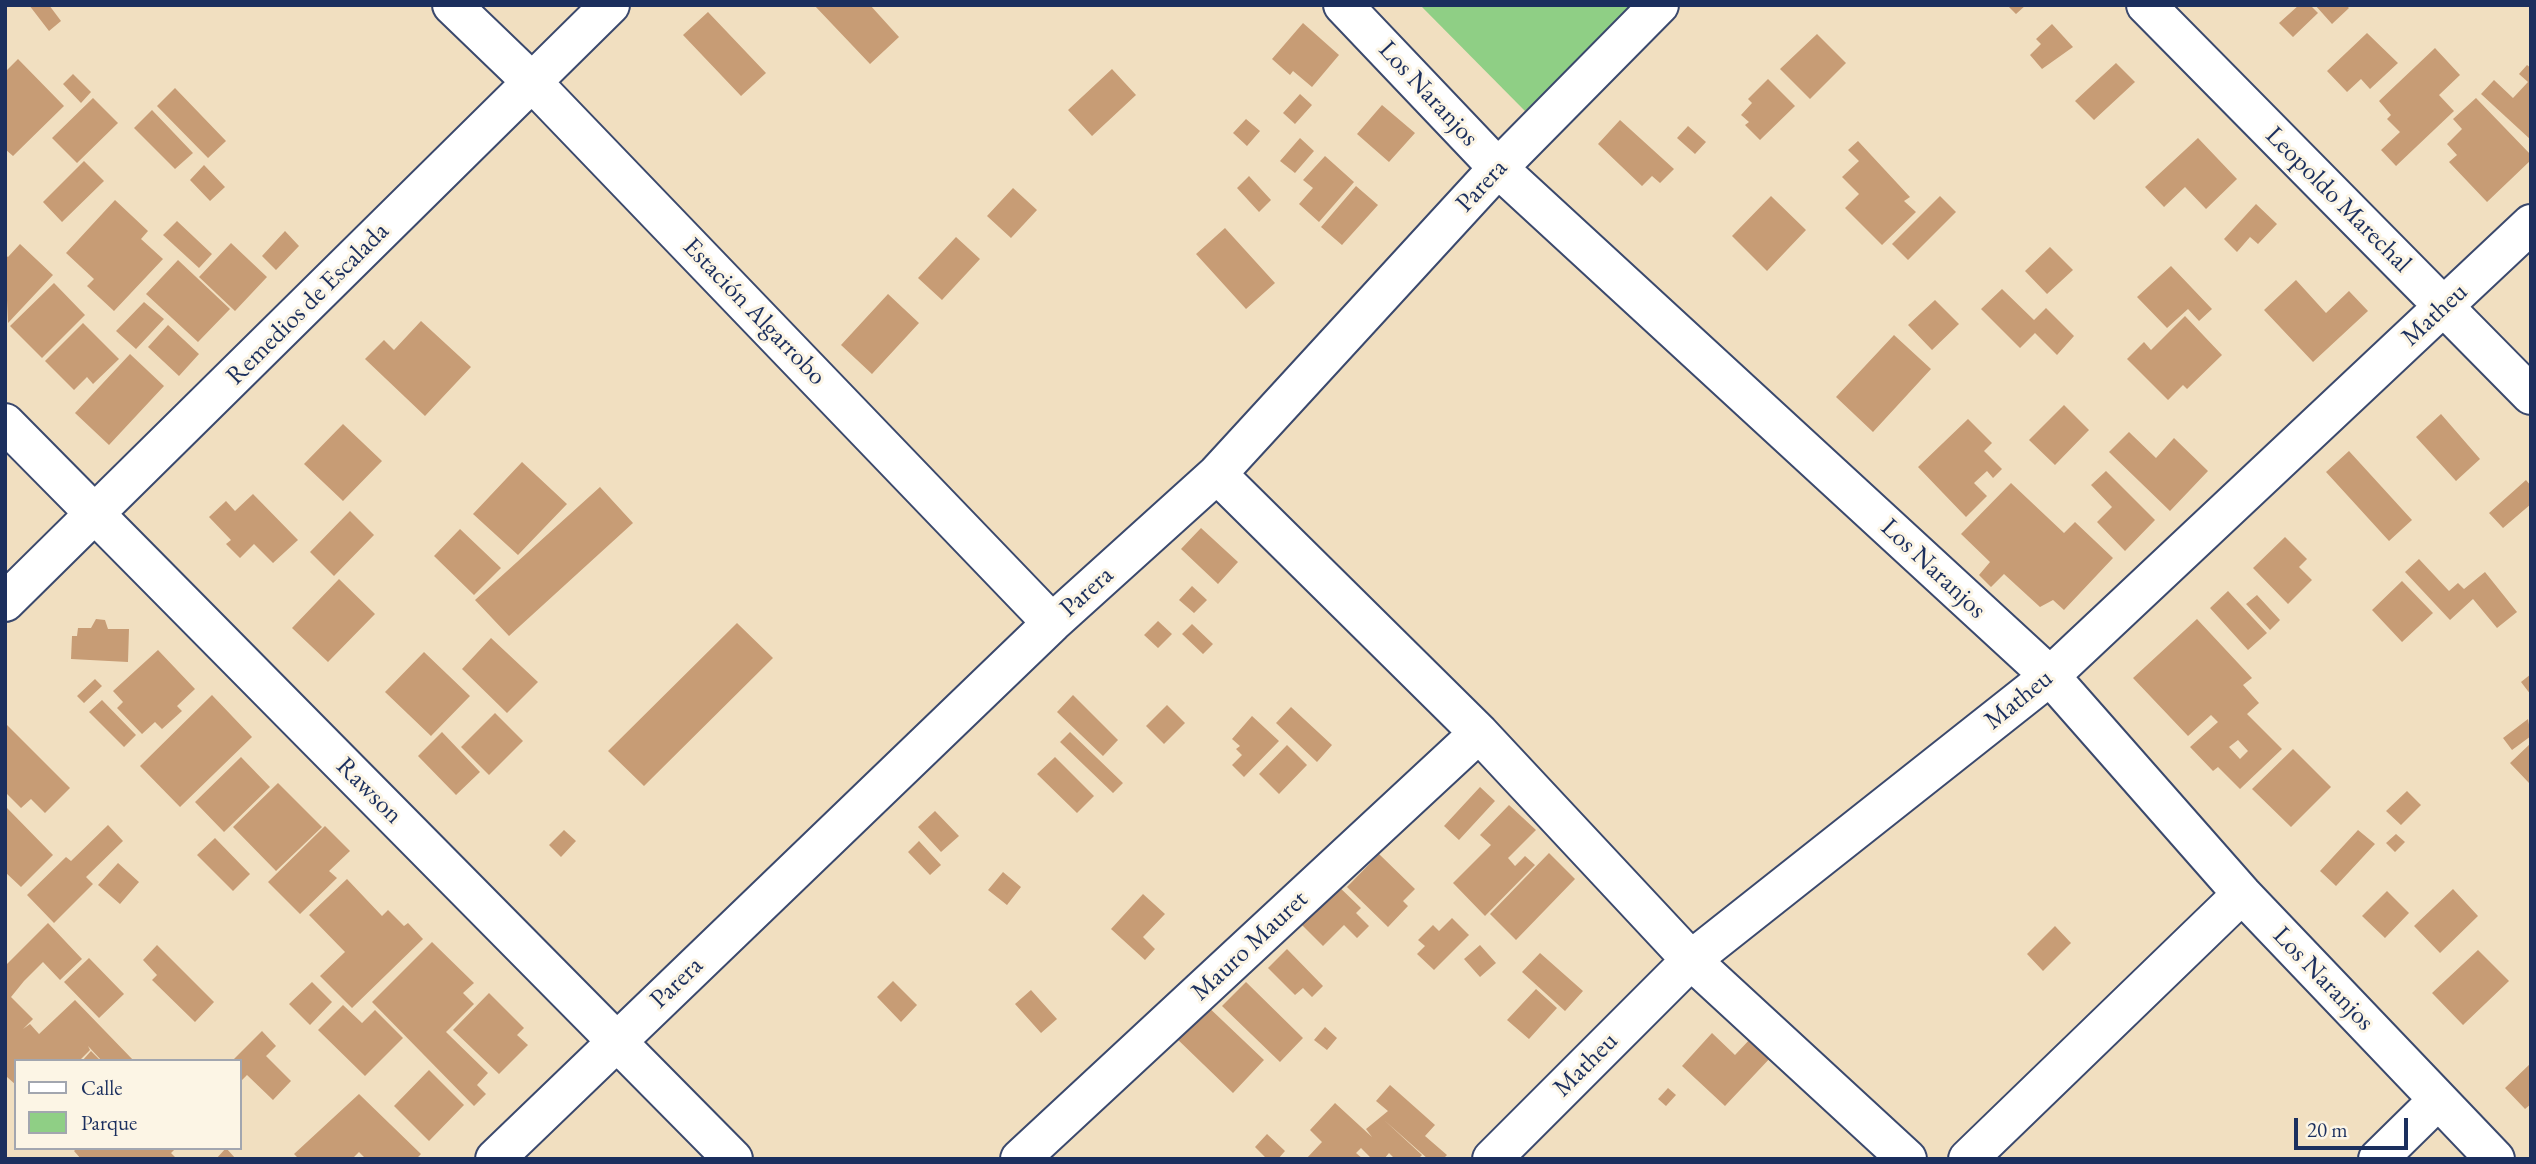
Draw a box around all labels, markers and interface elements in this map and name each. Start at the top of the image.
street label: Los Naranjos [1371,35,1485,153]
street label: Leopoldo Marechal [2258,120,2418,280]
street label: Parera [1450,153,1514,219]
street label: Remedios de Escalada [220,216,396,392]
street label: Estación Algarrobo [676,232,832,392]
street label: Matheu [2396,277,2474,353]
street label: Los Naranjos [1874,512,1992,626]
street label: Parera [1054,560,1120,624]
street label: Matheu [1979,663,2059,737]
street label: Rawson [329,751,409,831]
street label: Mauro Mauret [1185,884,1315,1008]
street label: Los Naranjos [2266,920,2380,1038]
street label: Parera [644,950,710,1016]
street label: Matheu [1547,1026,1625,1104]
legend [14,1059,242,1150]
text: Calle [81,1074,123,1101]
scale bar [2298,1104,2412,1148]
text: Parque [81,1109,137,1136]
text: 20 m [2307,1116,2348,1143]

